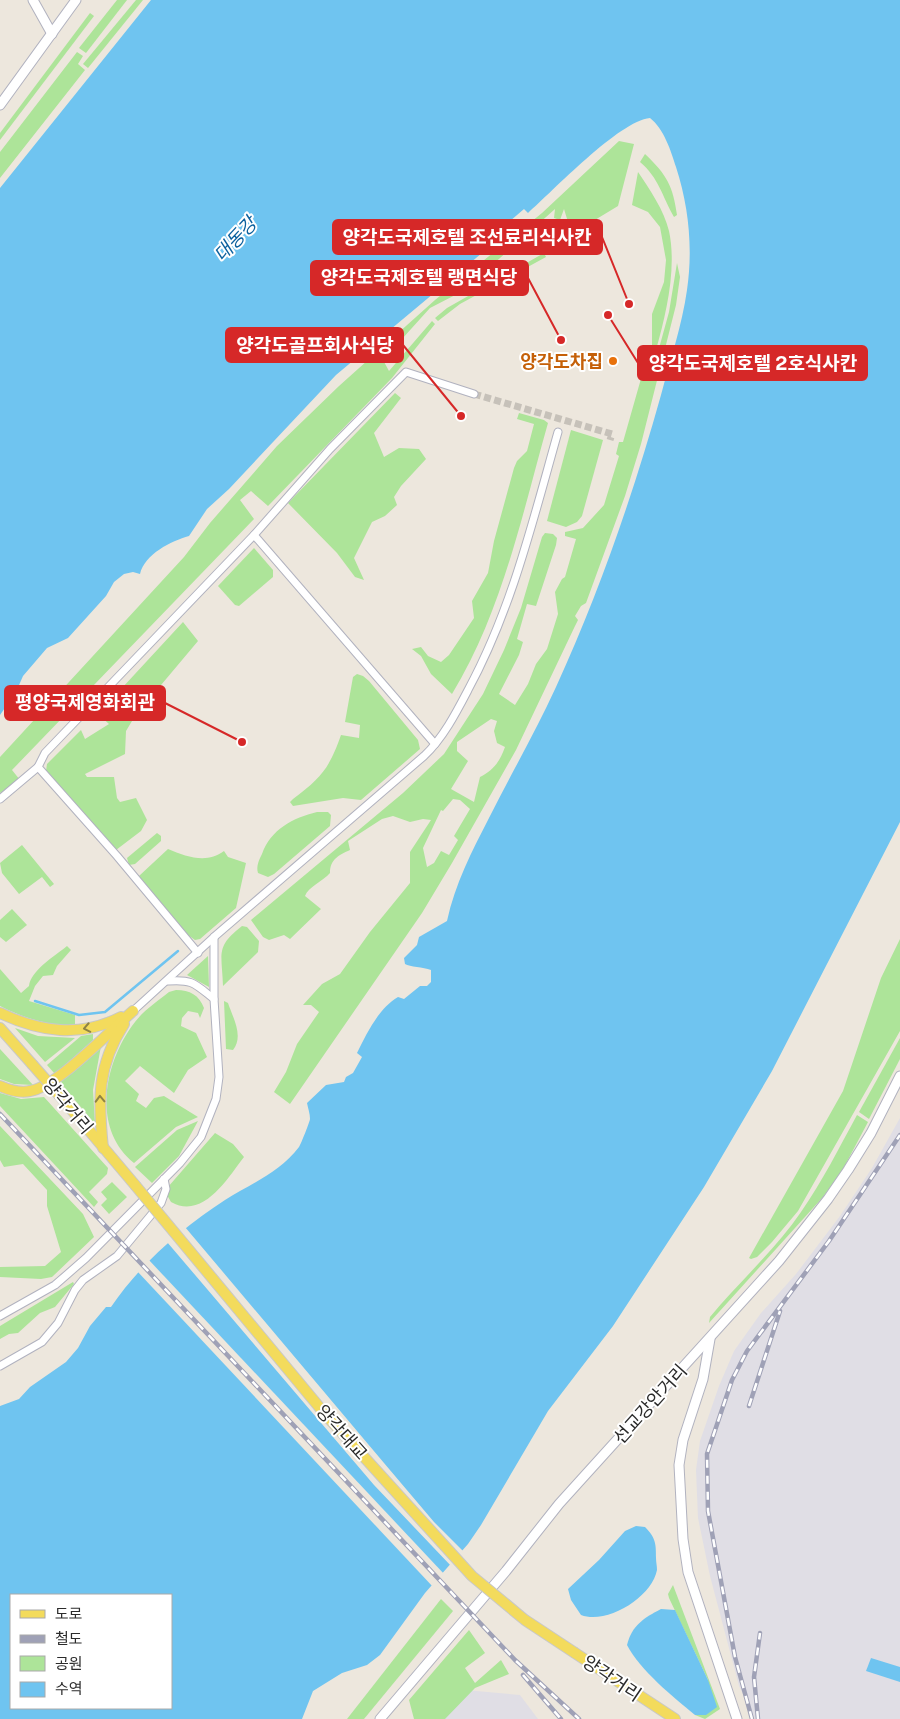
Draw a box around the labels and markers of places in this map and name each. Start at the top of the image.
callout: 양각도국제호텔 조선료리식사칸 [333,220,602,254]
callout: 양각도국제호텔 랭면식당 [311,261,528,295]
callout: 양각도골프회사식당 [226,328,403,362]
callout: 양각도국제호텔 2호식사칸 [638,346,867,380]
place label: 양각도차집 [520,351,603,372]
marker: 양각도차집 [607,355,619,367]
callout: 평양국제영화회관 [5,686,165,720]

